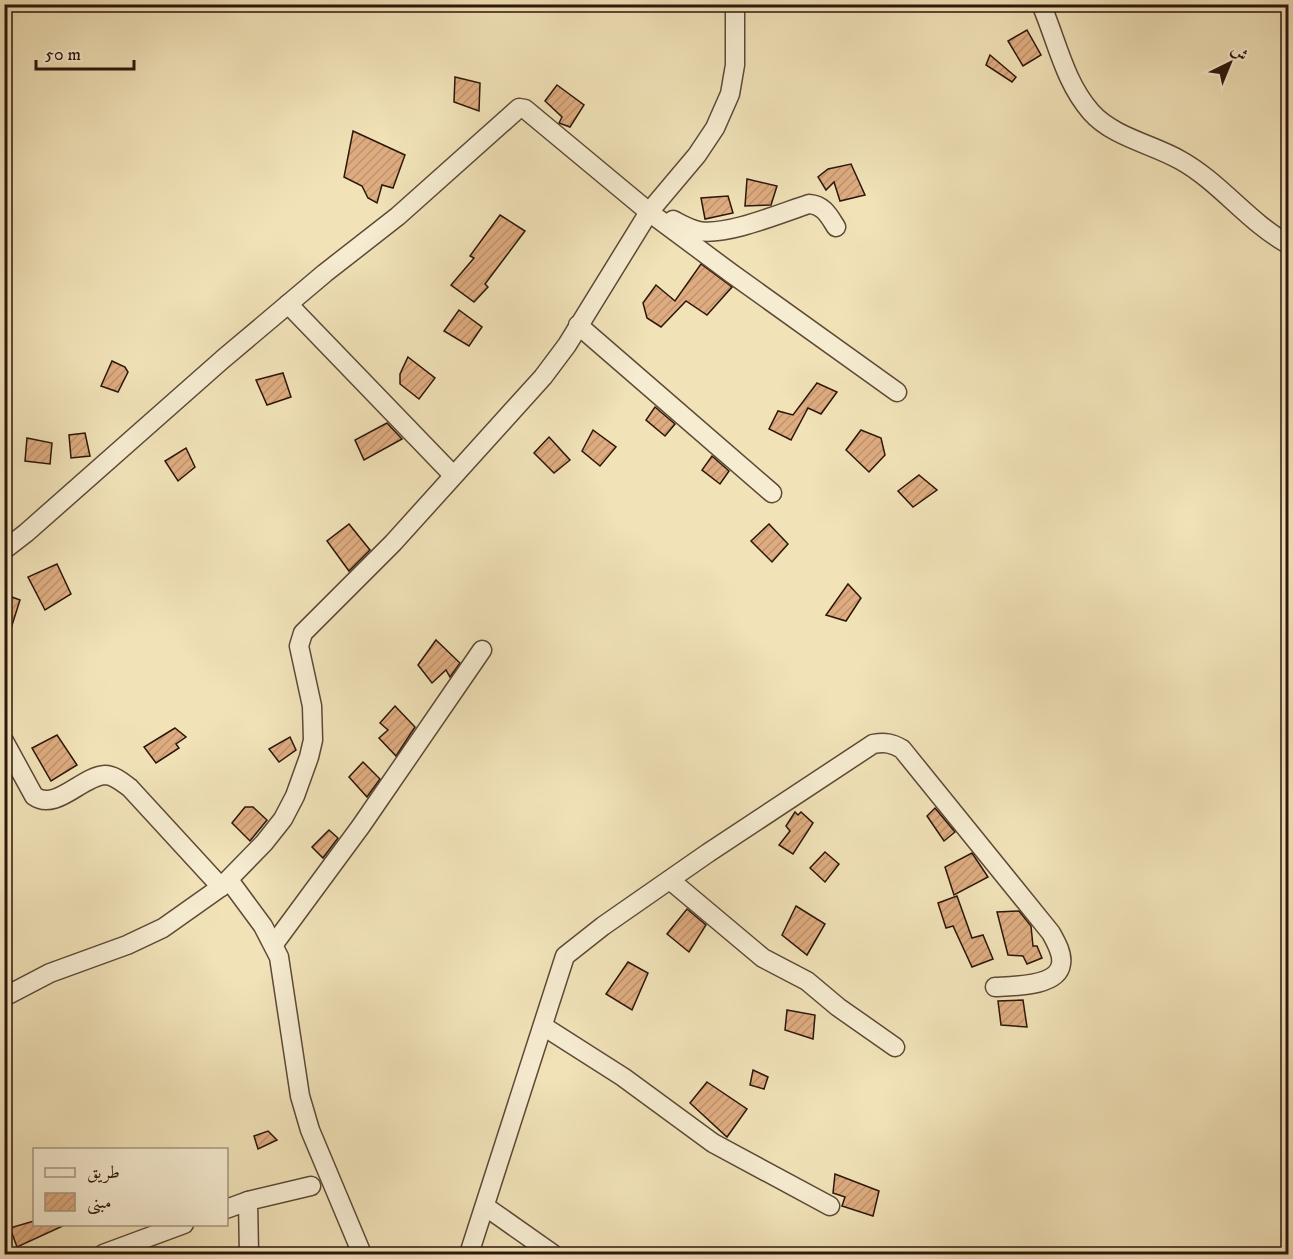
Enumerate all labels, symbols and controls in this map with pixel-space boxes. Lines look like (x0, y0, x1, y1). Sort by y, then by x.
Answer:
scale bar (36, 33, 134, 71)
north arrow (1200, 33, 1260, 93)
text: ش (1227, 40, 1252, 65)
text: 50 m (45, 44, 81, 66)
legend (33, 1148, 228, 1226)
text: طريق (87, 1162, 120, 1184)
text: مبنى (87, 1192, 112, 1215)

